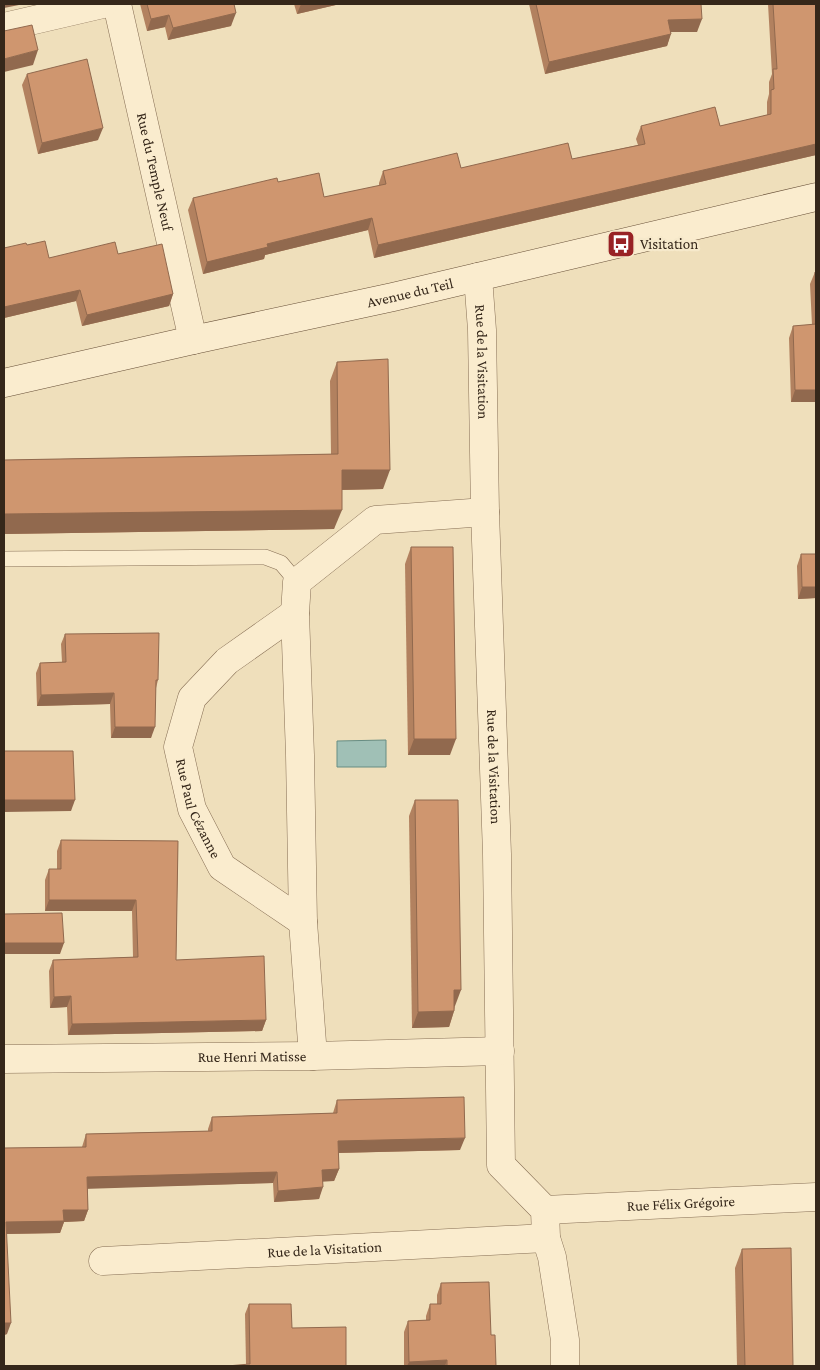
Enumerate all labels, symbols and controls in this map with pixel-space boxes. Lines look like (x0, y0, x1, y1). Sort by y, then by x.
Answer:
street label: Rue du Temple Neuf (134, 111, 176, 234)
bus stop icon: Visitation (606, 229, 636, 259)
place label: Visitation (640, 236, 698, 252)
street label: Avenue du Teil (366, 275, 455, 310)
street label: Rue de la Visitation (472, 304, 491, 419)
street label: Rue de la Visitation (484, 709, 504, 824)
street label: Rue Paul Cézanne (173, 757, 224, 861)
street label: Rue Henri Matisse (198, 1048, 307, 1065)
street label: Rue Félix Grégoire (626, 1193, 736, 1214)
street label: Rue de la Visitation (267, 1239, 382, 1260)

